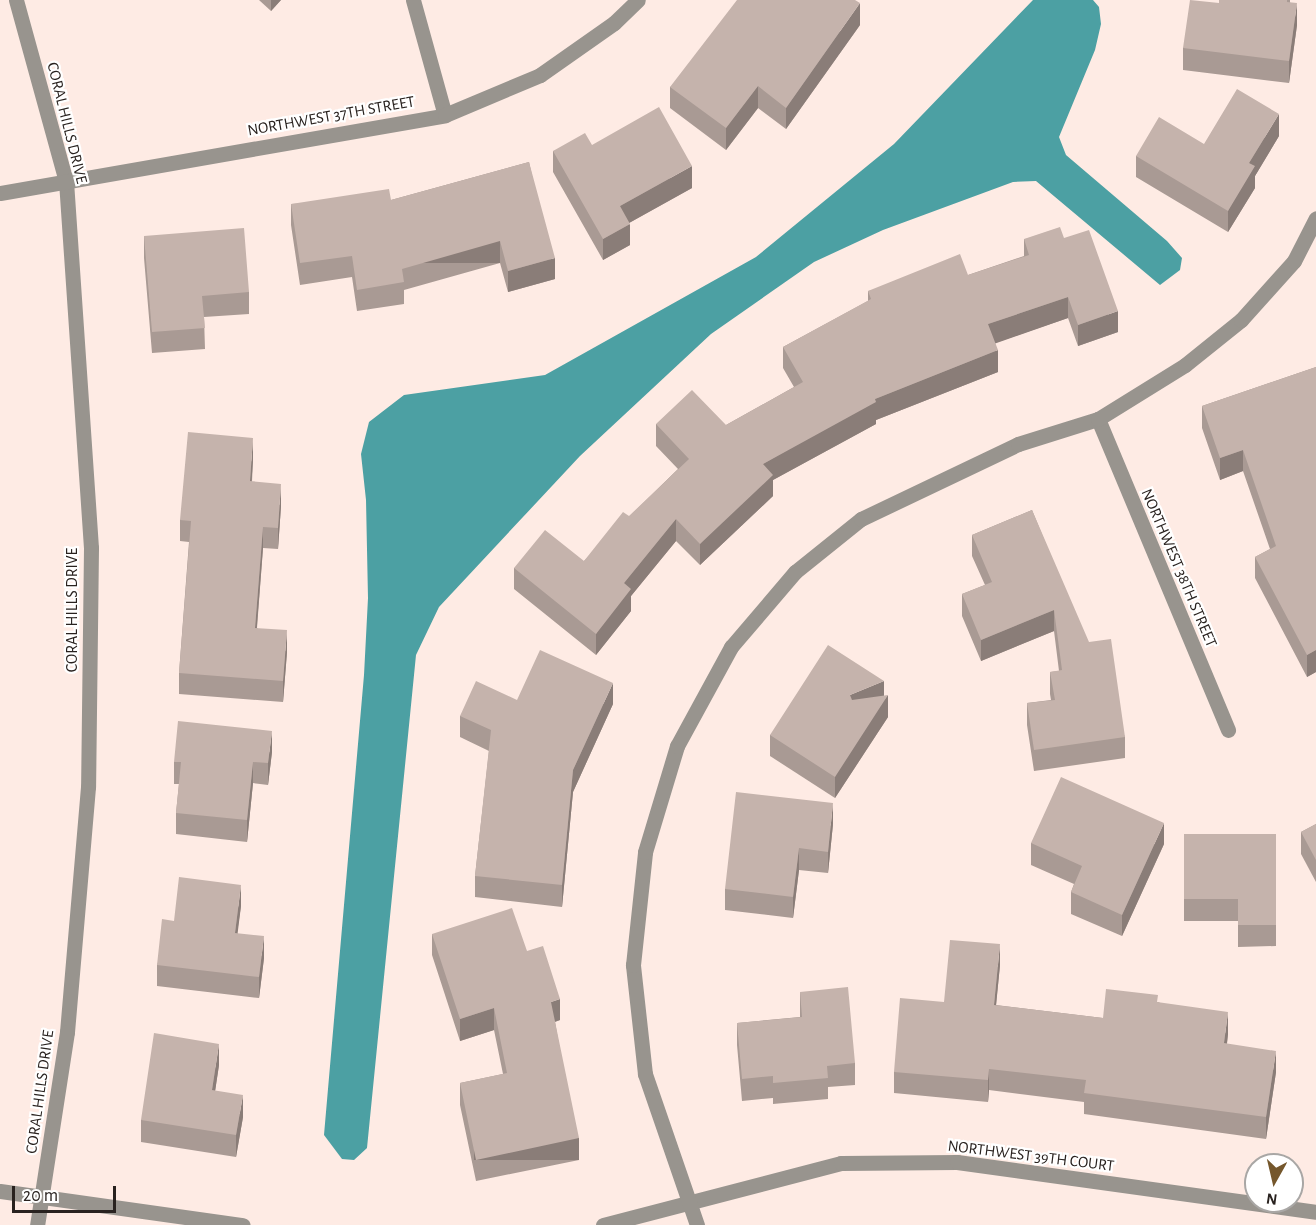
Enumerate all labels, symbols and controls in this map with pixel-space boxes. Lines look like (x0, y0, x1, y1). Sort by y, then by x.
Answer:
street label: CORAL HILLS DRIVE (43, 60, 91, 186)
street label: NORTHWEST 37TH STREET (246, 92, 416, 140)
street label: NORTHWEST 38TH STREET (1137, 486, 1221, 650)
street label: CORAL HILLS DRIVE (62, 548, 82, 672)
street label: CORAL HILLS DRIVE (22, 1029, 58, 1155)
street label: NORTHWEST 39TH COURT (947, 1136, 1115, 1176)
north arrow (1244, 1153, 1304, 1213)
scale bar (15, 1174, 118, 1212)
text: 20 m (23, 1187, 58, 1205)
text: N (1265, 1190, 1278, 1208)

